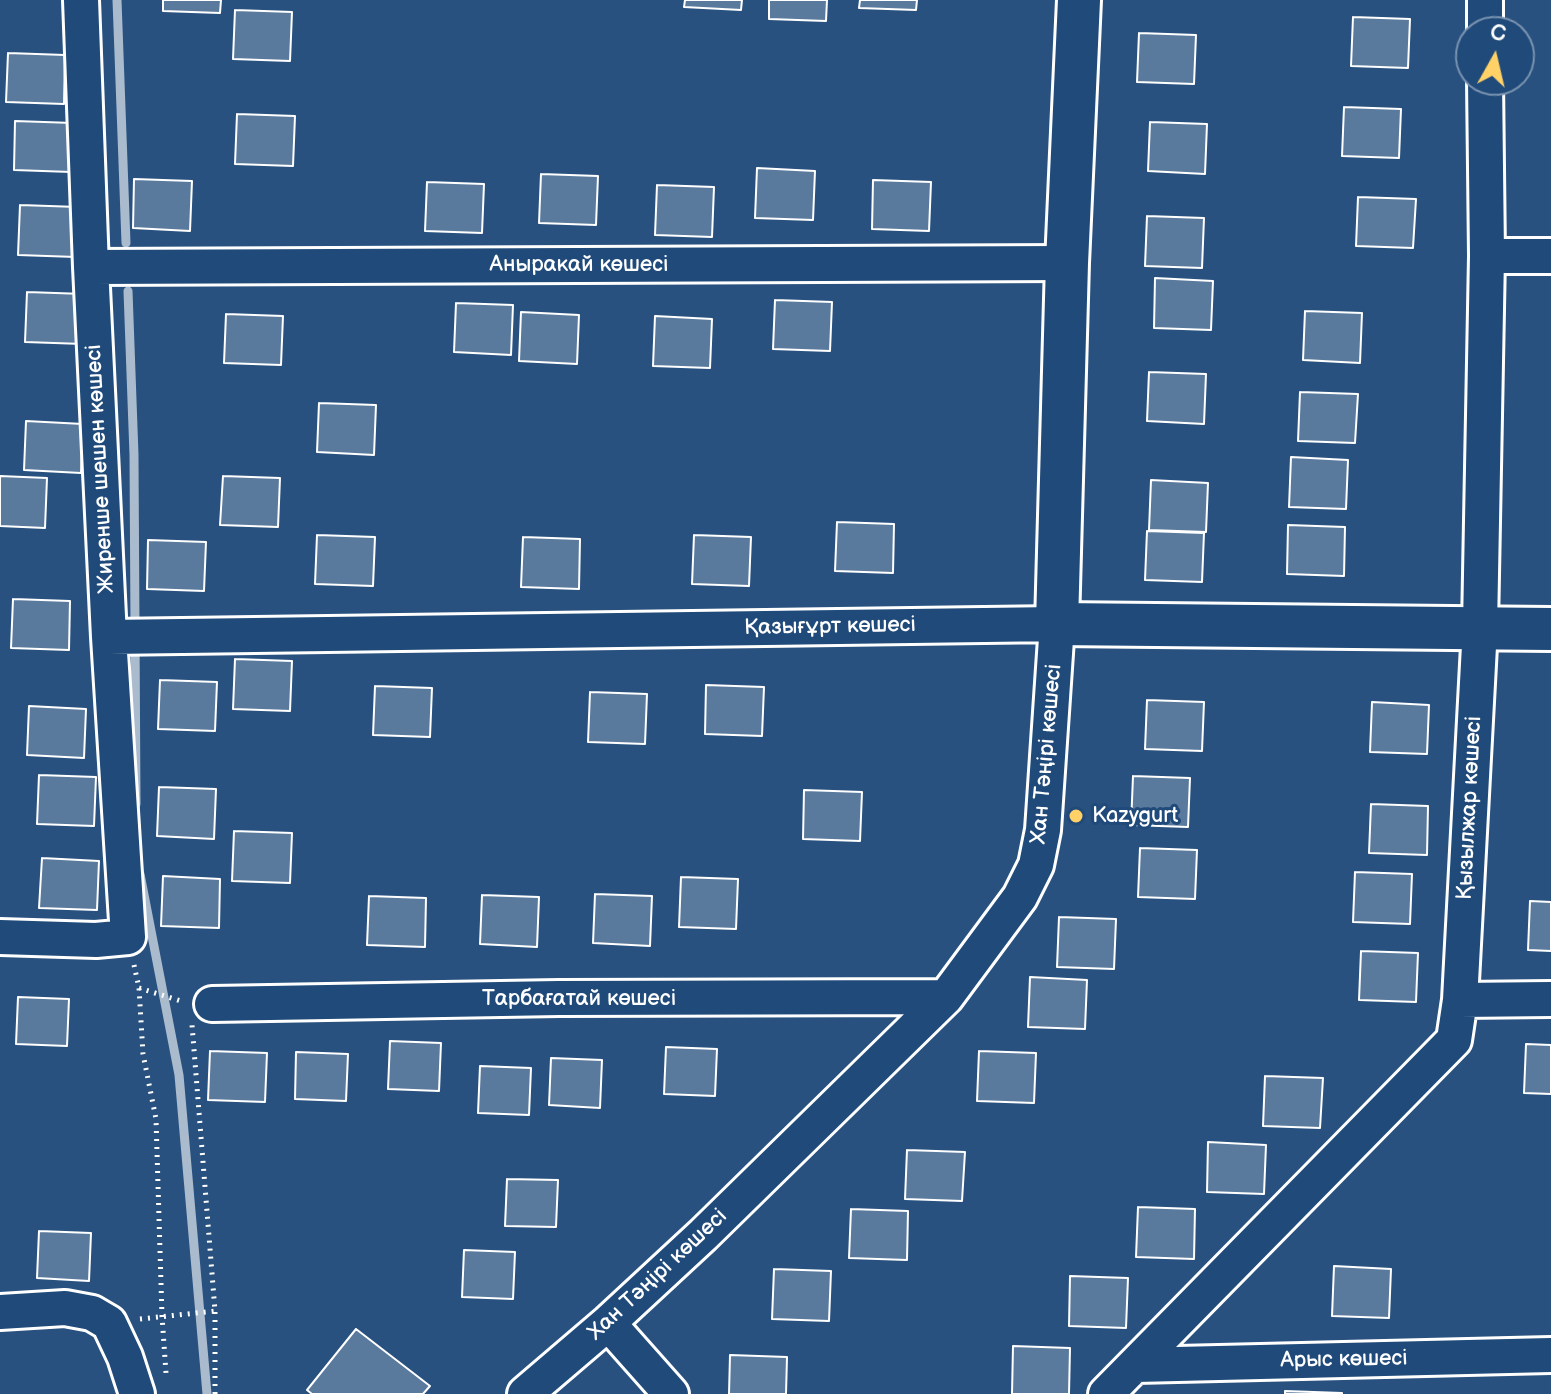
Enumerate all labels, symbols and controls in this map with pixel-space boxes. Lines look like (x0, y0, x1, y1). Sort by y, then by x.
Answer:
north arrow (1455, 16, 1535, 96)
text: С (1489, 19, 1508, 48)
street label: Аныракай көшесі (490, 252, 668, 278)
street label: Жиренше шешен көшесі (81, 344, 121, 594)
street label: Қазығұрт көшесі (744, 612, 916, 642)
street label: Хан Тәңірі көшесі (1026, 663, 1068, 845)
street label: Қызылжар көшесі (1452, 715, 1488, 901)
place label: Kazygurt (1092, 803, 1178, 829)
marker: Kazygurt (1067, 807, 1085, 825)
street label: Тарбағатай көшесі (482, 986, 676, 1012)
street label: Хан Тәңірі көшесі (583, 1204, 733, 1346)
street label: Арыс көшесі (1280, 1346, 1408, 1374)

